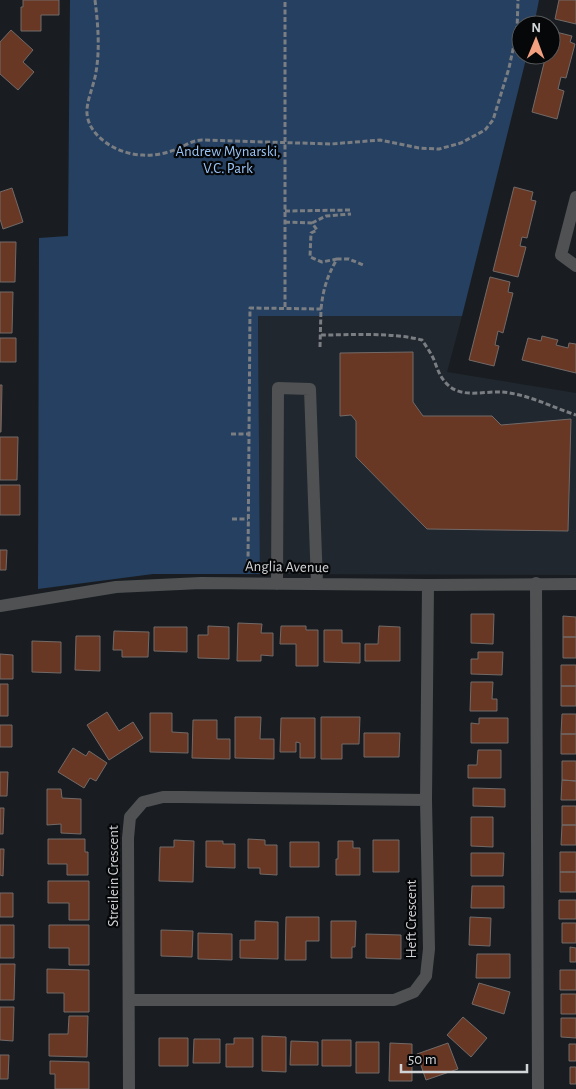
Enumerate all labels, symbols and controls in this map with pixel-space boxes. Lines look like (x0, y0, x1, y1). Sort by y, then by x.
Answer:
north arrow (511, 15, 561, 65)
text: N (531, 21, 541, 35)
park label: Andrew Mynarski, V.C. Park (175, 144, 281, 176)
street label: Anglia Avenue (245, 559, 329, 575)
street label: Streilein Crescent (106, 825, 121, 927)
street label: Heft Crescent (404, 879, 419, 958)
scale bar (401, 1042, 527, 1074)
text: 50 m (408, 1052, 437, 1067)

